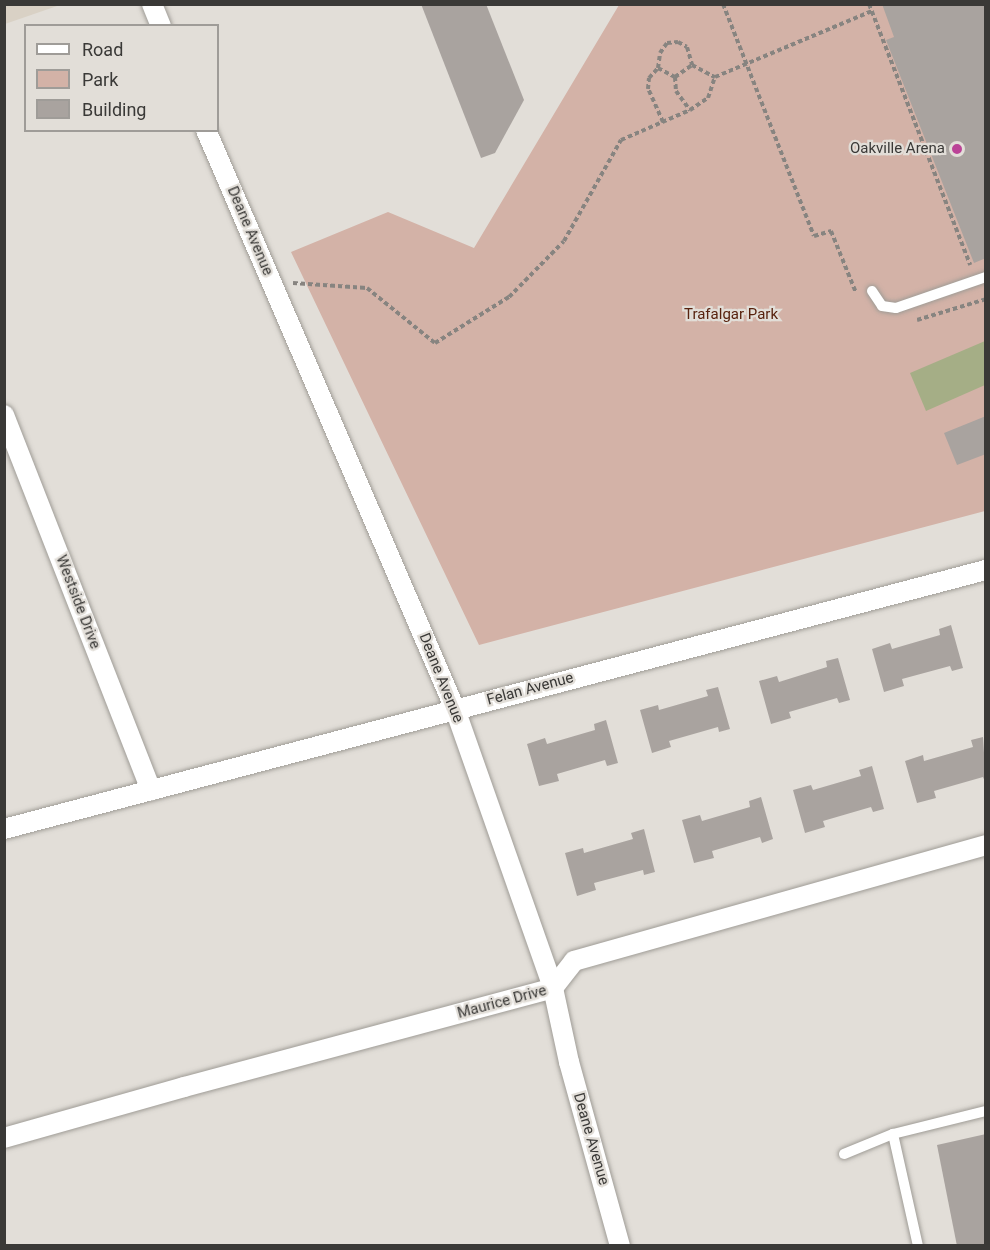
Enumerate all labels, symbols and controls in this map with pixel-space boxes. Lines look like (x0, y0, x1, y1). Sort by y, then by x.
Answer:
legend (24, 24, 219, 132)
text: Road (82, 39, 123, 60)
text: Park (82, 69, 118, 90)
text: Building (82, 99, 146, 120)
place label: Oakville Arena (850, 140, 945, 158)
marker: Oakville Arena (950, 142, 964, 156)
street label: Deane Avenue (223, 184, 277, 278)
park label: Trafalgar Park (684, 306, 778, 324)
street label: Westside Drive (52, 553, 104, 651)
street label: Deane Avenue (415, 631, 467, 725)
street label: Felan Avenue (485, 669, 575, 709)
street label: Maurice Drive (455, 981, 549, 1023)
street label: Deane Avenue (569, 1091, 613, 1187)

